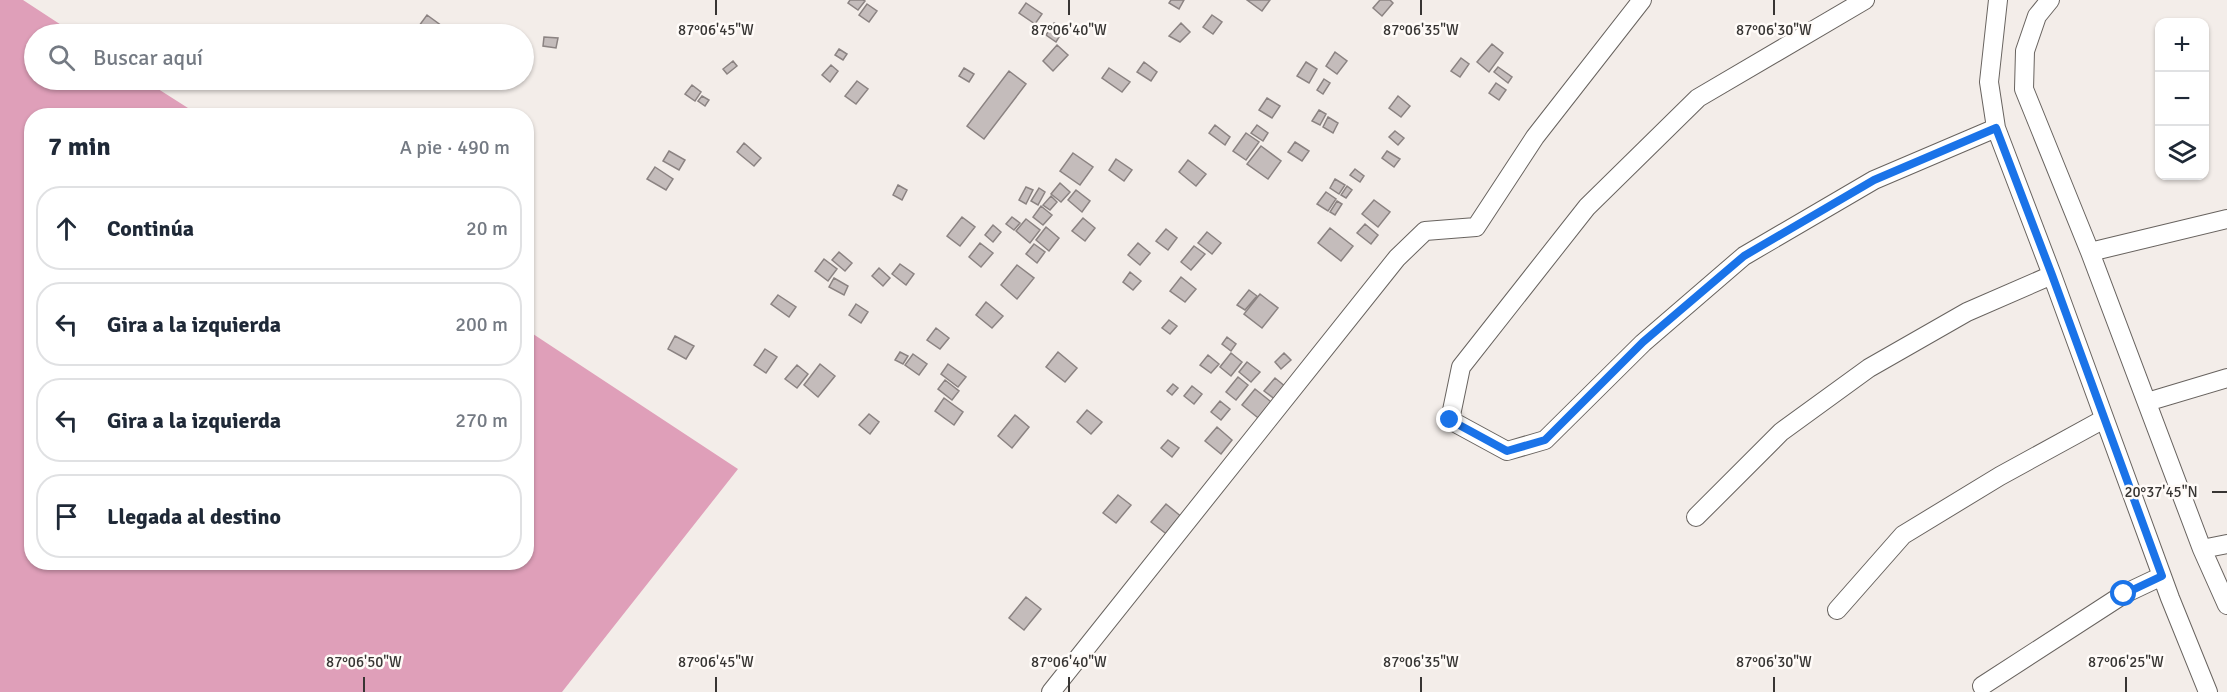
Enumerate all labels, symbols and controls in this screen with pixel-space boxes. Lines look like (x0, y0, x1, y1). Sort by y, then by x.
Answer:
map controls (2155, 18, 2209, 180)
button: + (2155, 18, 2209, 72)
text: 87°06'45"W (678, 21, 754, 39)
text: 87°06'40"W (1031, 21, 1107, 39)
text: 87°06'35"W (1383, 21, 1459, 39)
text: 87°06'30"W (1736, 21, 1812, 39)
search box (24, 24, 534, 90)
icon: search (45, 41, 78, 74)
text: Buscar aquí (93, 44, 203, 71)
button: − (2155, 72, 2209, 126)
button: layers (2155, 126, 2209, 180)
text: 7 min (48, 131, 111, 163)
text: A pie · 490 m (400, 135, 510, 160)
icon: ahead (50, 212, 83, 245)
text: Continúa (107, 215, 194, 242)
text: 20 m (466, 216, 508, 241)
icon: left (50, 308, 83, 341)
text: Gira a la izquierda (107, 311, 281, 338)
text: 200 m (455, 312, 508, 337)
icon: left (50, 404, 83, 437)
route end (1436, 406, 1462, 432)
text: Gira a la izquierda (107, 407, 281, 434)
text: 270 m (455, 408, 508, 433)
text: 20°37'45"N (2124, 483, 2198, 501)
icon: arrive (50, 500, 83, 533)
text: Llegada al destino (107, 503, 281, 530)
route start (2110, 580, 2136, 606)
text: 87°06'50"W (326, 653, 402, 671)
text: 87°06'45"W (678, 653, 754, 671)
text: 87°06'40"W (1031, 653, 1107, 671)
text: 87°06'35"W (1383, 653, 1459, 671)
text: 87°06'30"W (1736, 653, 1812, 671)
text: 87°06'25"W (2088, 653, 2164, 671)

